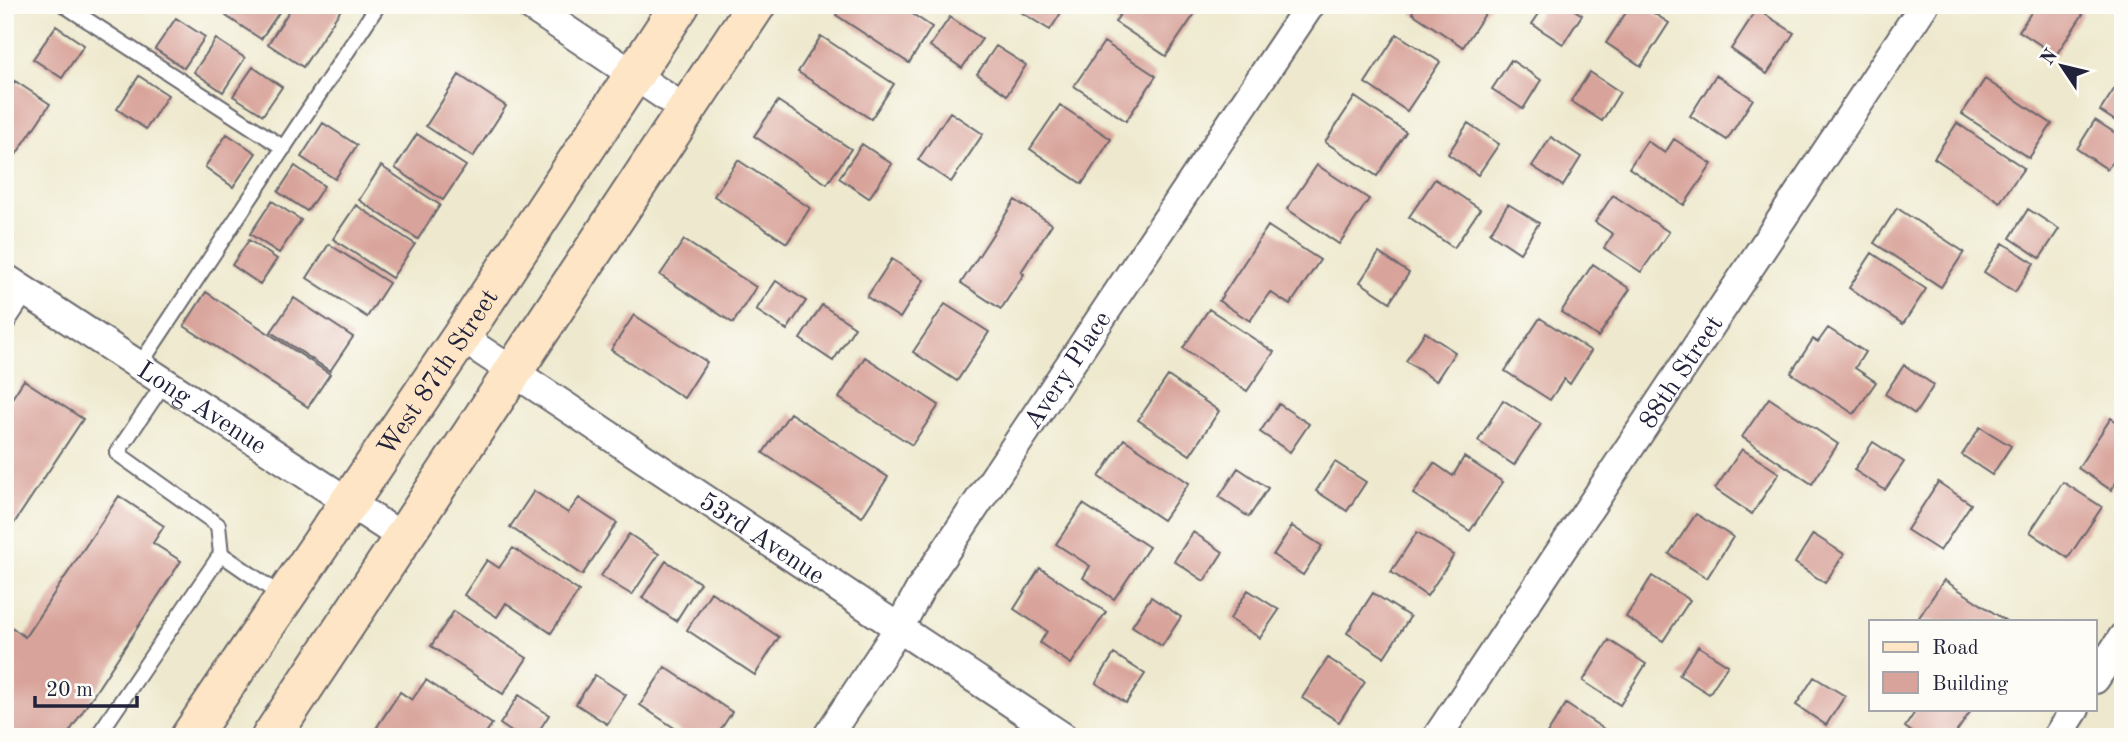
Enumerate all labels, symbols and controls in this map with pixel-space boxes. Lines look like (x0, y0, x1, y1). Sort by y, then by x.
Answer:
north arrow (2026, 32, 2096, 102)
text: N (2038, 46, 2062, 69)
street label: West 87th Street (374, 285, 504, 461)
street label: Avery Place (1020, 307, 1117, 434)
street label: 88th Street (1635, 311, 1729, 434)
street label: Long Avenue (132, 357, 271, 460)
street label: 53rd Avenue (694, 488, 829, 590)
legend (1869, 620, 2096, 710)
text: Road (1932, 638, 1979, 659)
scale bar (35, 665, 136, 709)
text: Building (1932, 674, 2009, 695)
text: 20 m (46, 680, 93, 701)

